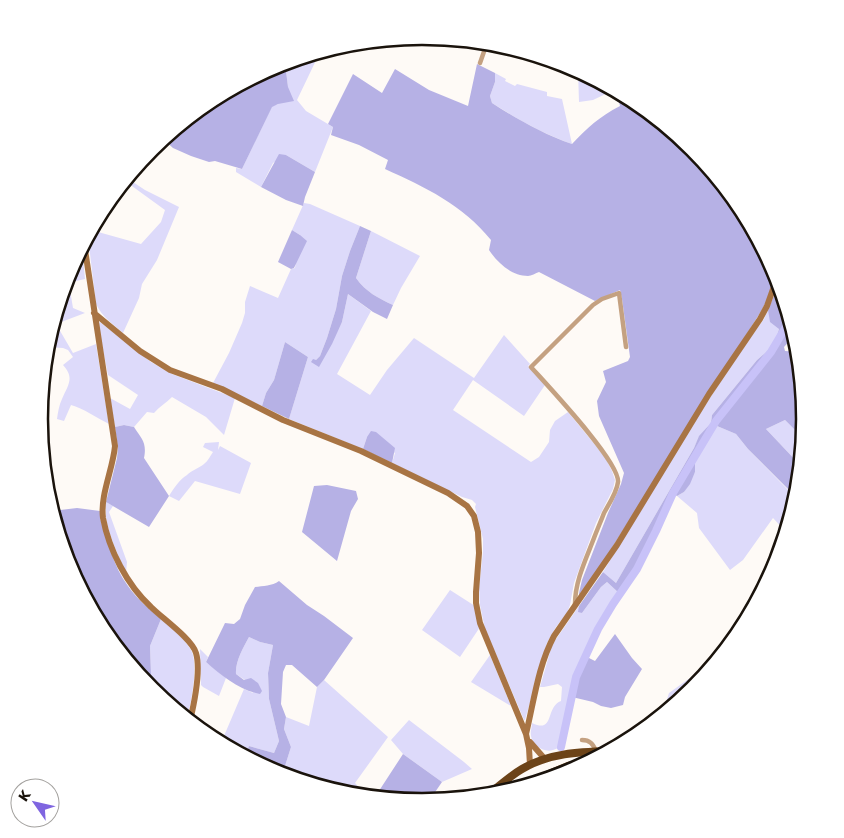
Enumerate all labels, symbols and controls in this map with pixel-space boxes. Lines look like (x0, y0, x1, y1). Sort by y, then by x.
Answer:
north arrow (10, 778, 60, 828)
text: K (13, 786, 35, 805)

